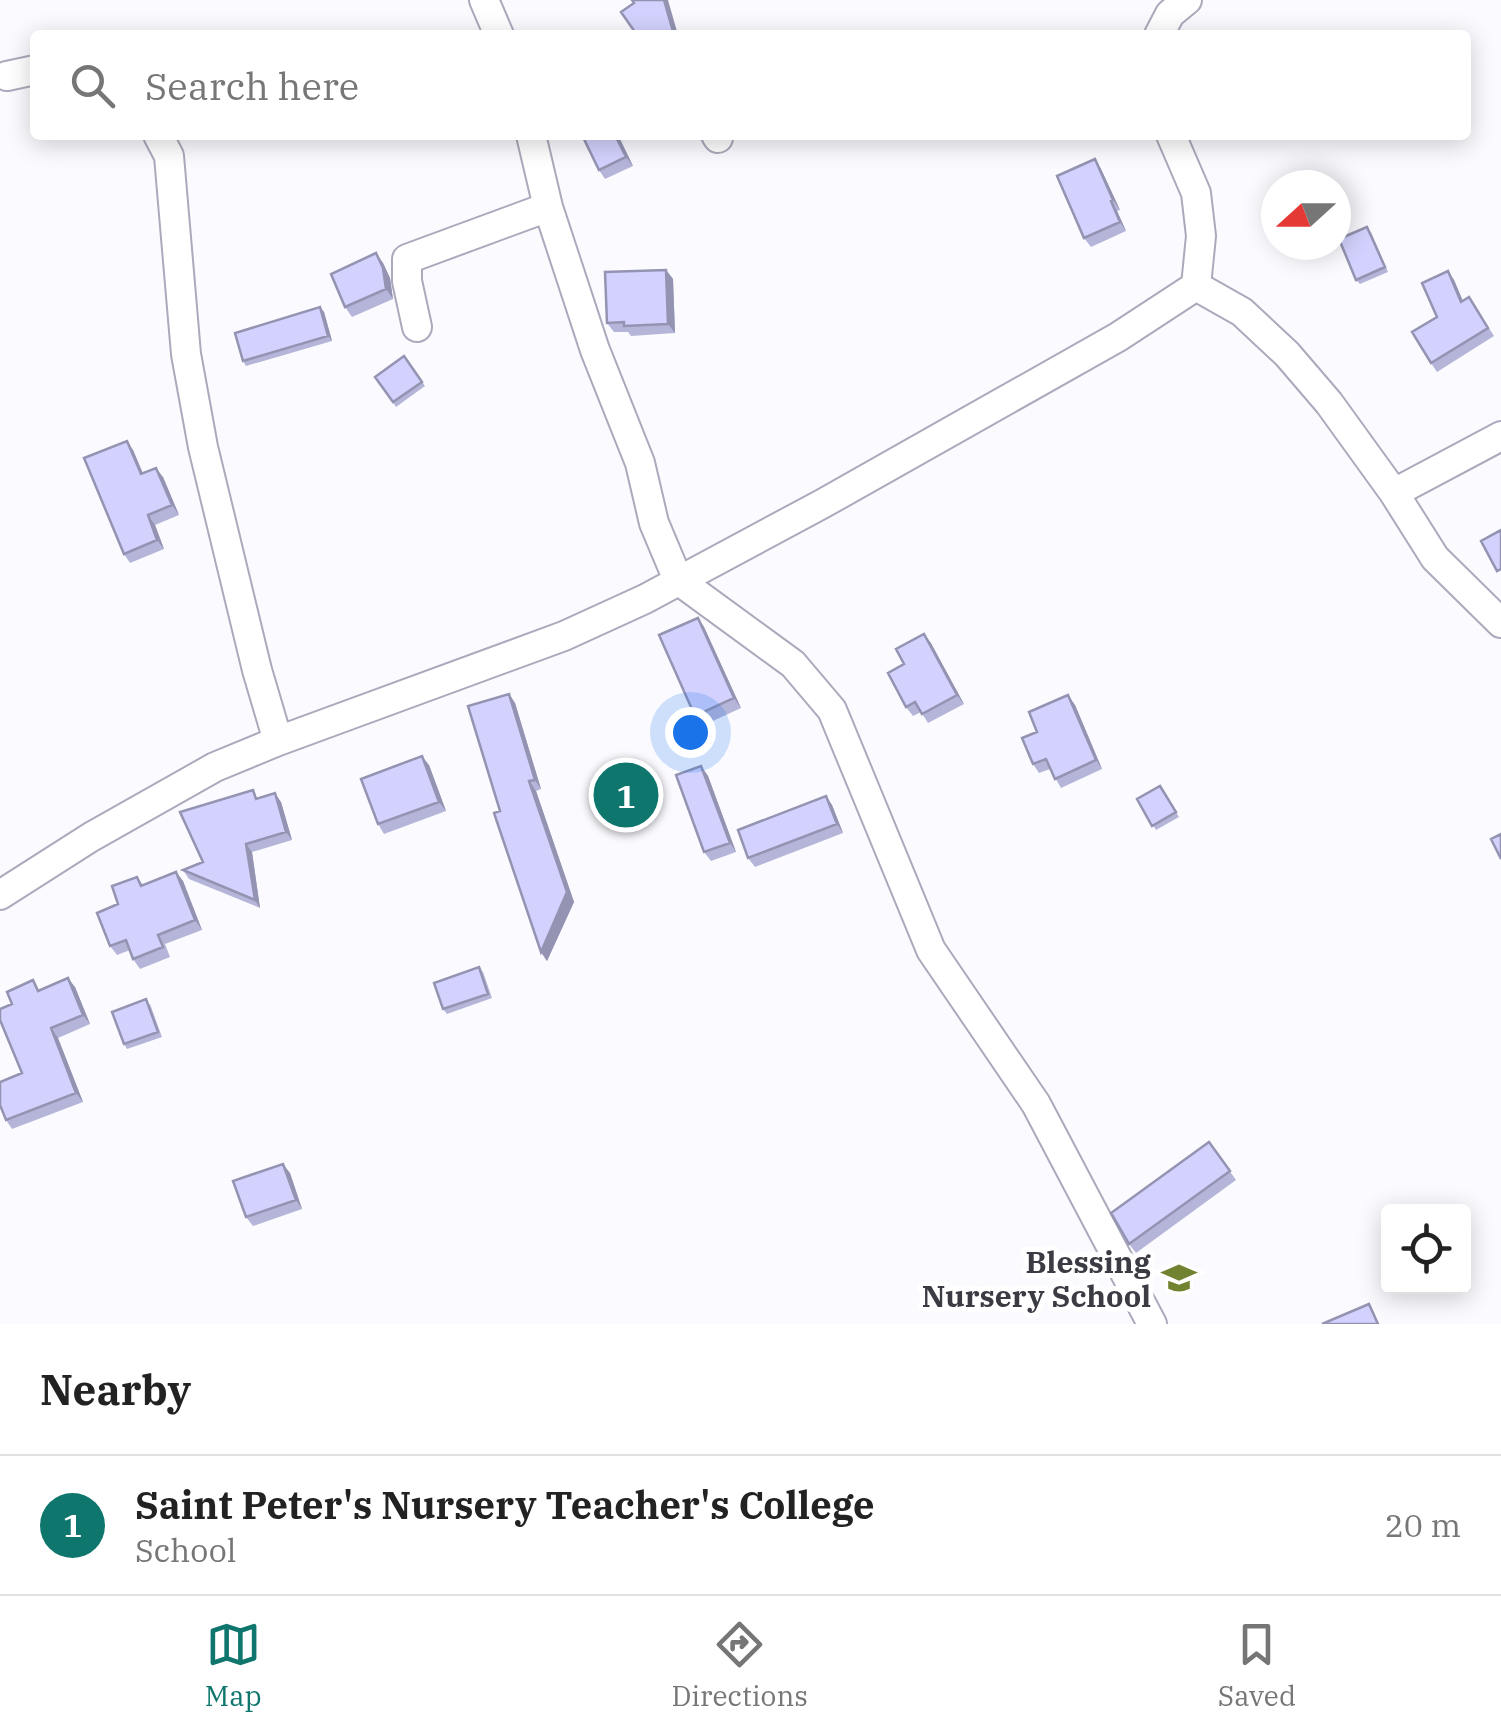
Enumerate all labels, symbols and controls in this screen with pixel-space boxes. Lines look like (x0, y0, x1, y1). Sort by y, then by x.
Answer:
search box (30, 30, 1471, 140)
icon: search (65, 58, 120, 113)
text: Search here (145, 61, 359, 110)
north arrow (1261, 170, 1351, 260)
your location (665, 707, 716, 758)
pin: 1 (594, 758, 658, 832)
map controls (1381, 1204, 1471, 1294)
button: locate (1381, 1204, 1471, 1294)
place label: Blessing Nursery School (922, 1242, 1152, 1315)
school or university icon: Blessing Nursery School (1160, 1259, 1198, 1297)
text: Nearby (40, 1362, 191, 1417)
text: Saint Peter's Nursery Teacher's College (135, 1480, 875, 1529)
text: 1 (63, 1504, 82, 1546)
text: 20 m (1385, 1504, 1461, 1546)
text: School (135, 1529, 236, 1571)
tab: Map (205, 1617, 262, 1714)
tab: Directions (671, 1617, 808, 1714)
tab: Saved (1218, 1617, 1296, 1714)

